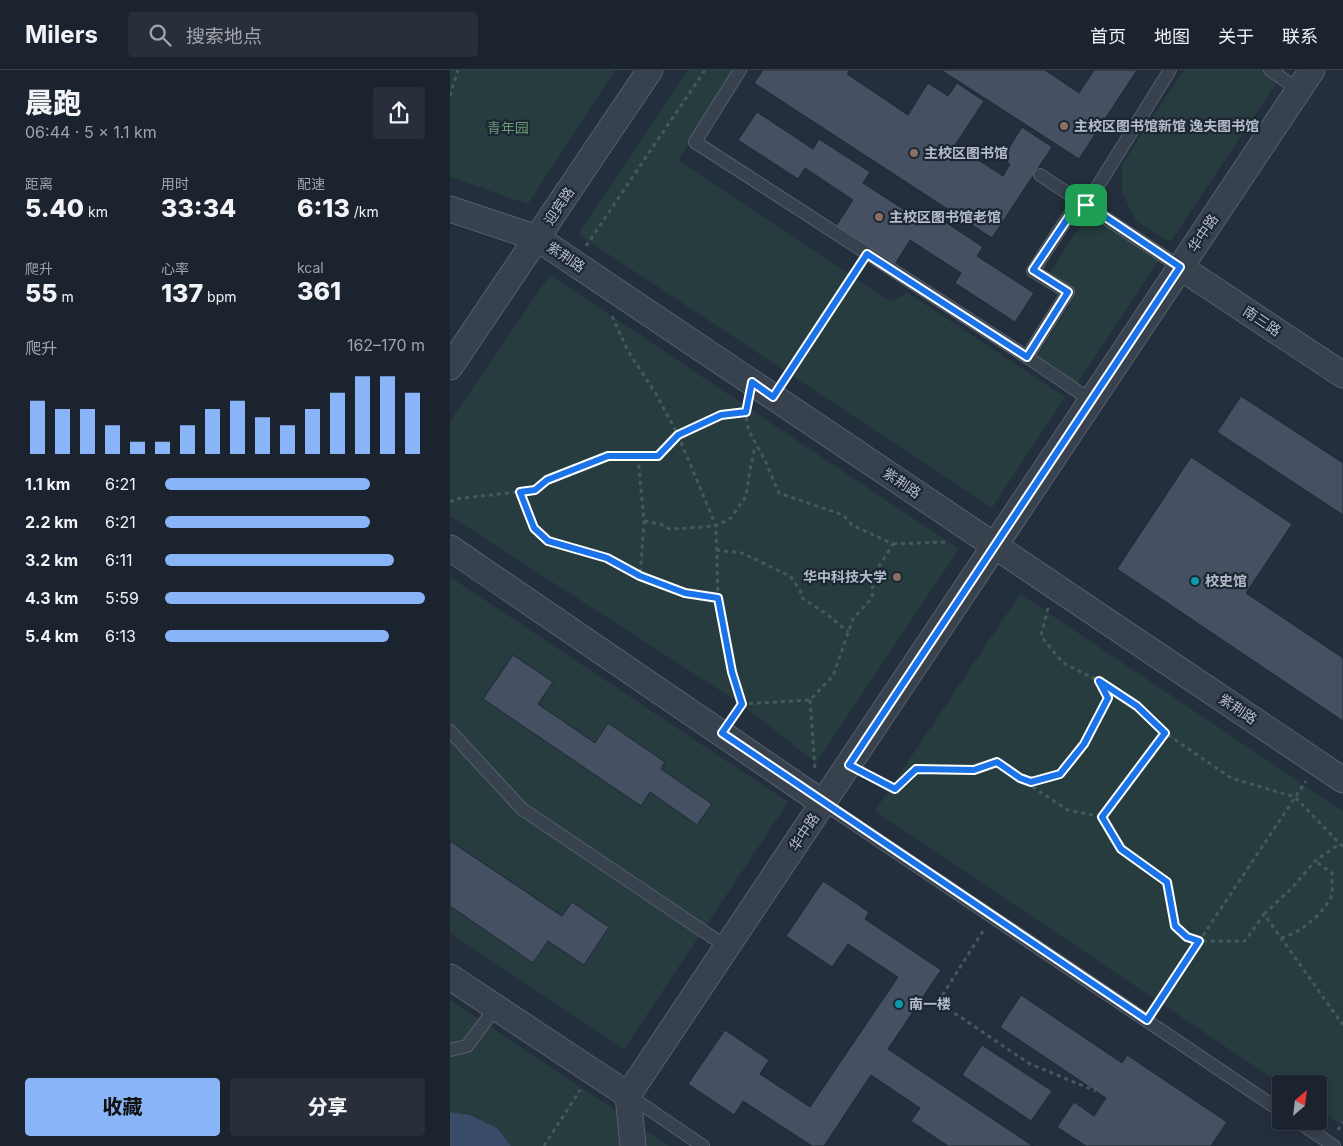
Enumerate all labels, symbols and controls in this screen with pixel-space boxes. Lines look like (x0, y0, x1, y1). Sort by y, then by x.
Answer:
search box (128, 12, 478, 57)
text: Milers (25, 20, 98, 49)
icon: search (146, 21, 174, 49)
text: 搜索地点 (186, 25, 262, 48)
text: 首页 (1090, 26, 1126, 47)
text: 地图 (1154, 26, 1190, 47)
text: 关于 (1218, 26, 1254, 47)
text: 联系 (1282, 26, 1318, 47)
text: 晨跑 (25, 86, 81, 120)
button: share (373, 87, 425, 139)
place label: 主校区图书馆新馆 逸夫图书馆 (1074, 117, 1259, 134)
park label: 青年园 (487, 119, 529, 136)
marker: 主校区图书馆新馆 逸夫图书馆 (1058, 120, 1070, 132)
text: 06:44 · 5 × 1.1 km (25, 122, 157, 142)
place label: 主校区图书馆 (924, 144, 1008, 161)
marker: 主校区图书馆 (908, 147, 920, 159)
text: 距离 (25, 175, 53, 192)
text: 用时 (161, 175, 189, 192)
text: 配速 (297, 175, 325, 192)
street label: 迎宾路 (540, 184, 577, 228)
pin (1065, 184, 1107, 226)
icon: arrive (1072, 191, 1100, 219)
text: 5.40 (25, 193, 84, 223)
text: 33:34 (161, 193, 236, 223)
text: 6:13 (297, 193, 350, 223)
text: km (84, 203, 108, 220)
text: /km (350, 203, 379, 220)
place label: 主校区图书馆老馆 (889, 208, 1001, 225)
marker: 主校区图书馆老馆 (873, 211, 885, 223)
street label: 华中路 (1184, 211, 1221, 255)
street label: 紫荆路 (544, 238, 588, 275)
text: kcal (297, 259, 324, 276)
text: 爬升 (25, 260, 53, 277)
text: 心率 (161, 260, 189, 277)
text: 361 (297, 276, 341, 306)
text: 55 (25, 278, 58, 308)
text: 137 (161, 278, 203, 308)
text: m (58, 288, 74, 305)
text: bpm (203, 288, 237, 305)
street label: 南三路 (1240, 302, 1284, 339)
text: 162–170 m (347, 335, 425, 355)
text: 爬升 (25, 338, 57, 358)
street label: 紫荆路 (880, 464, 924, 501)
text: 1.1 km (25, 474, 70, 494)
text: 6:21 (105, 474, 136, 494)
text: 2.2 km (25, 512, 78, 532)
text: 6:21 (105, 512, 136, 532)
text: 3.2 km (25, 550, 78, 570)
text: 6:11 (105, 550, 133, 570)
place label: 华中科技大学 (803, 568, 887, 585)
marker: 华中科技大学 (891, 571, 903, 583)
place label: 校史馆 (1205, 572, 1247, 589)
marker: 校史馆 (1189, 575, 1201, 587)
text: 4.3 km (25, 588, 78, 608)
text: 5:59 (105, 588, 139, 608)
text: 5.4 km (25, 626, 79, 646)
text: 6:13 (105, 626, 136, 646)
street label: 紫荆路 (1216, 690, 1260, 727)
street label: 华中路 (785, 810, 822, 854)
place label: 南一楼 (909, 995, 951, 1012)
marker: 南一楼 (893, 998, 905, 1010)
north arrow (1272, 1075, 1328, 1130)
map controls (1272, 1075, 1327, 1130)
button: 收藏 (25, 1078, 220, 1136)
button: 分享 (230, 1078, 425, 1136)

